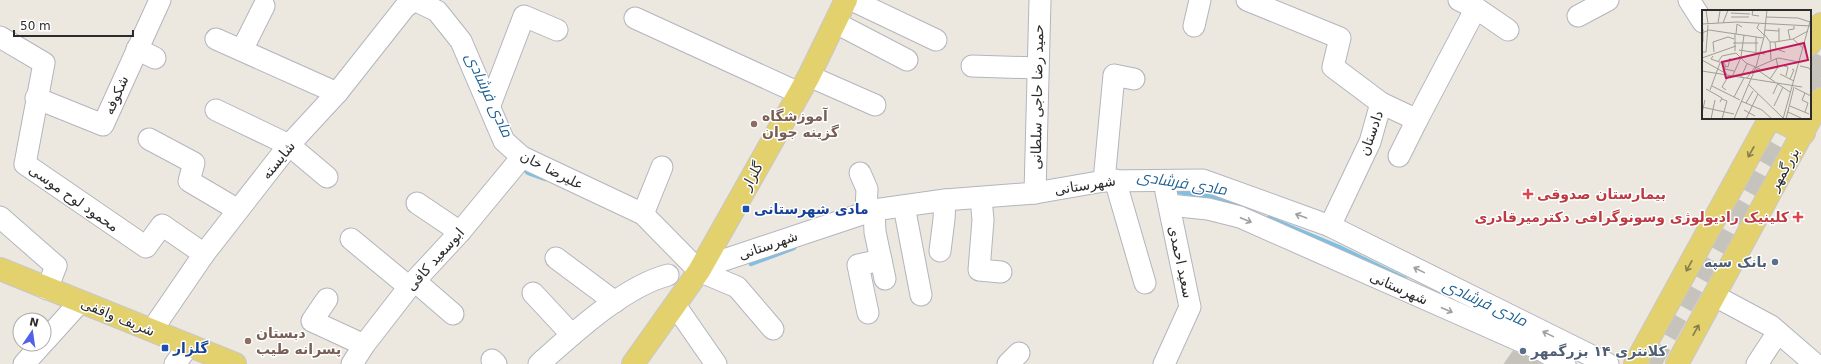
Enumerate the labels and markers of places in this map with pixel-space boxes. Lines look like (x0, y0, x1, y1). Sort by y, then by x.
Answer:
place label: آموزشگاه گزینه جوان (762, 107, 840, 141)
marker: آموزشگاه گزینه جوان (749, 119, 759, 129)
place label: بیمارستان صدوقی (1537, 186, 1666, 203)
marker: بیمارستان صدوقی (1522, 188, 1534, 200)
place label: مادی شهرستانی (754, 201, 869, 218)
marker: مادی شهرستانی (741, 204, 751, 214)
place label: کلینیک رادیولوژی وسونوگرافی دکترمیرقادری (1474, 209, 1790, 226)
marker: کلینیک رادیولوژی وسونوگرافی دکترمیرقادری (1792, 211, 1804, 223)
place label: بانک سپه (1704, 254, 1767, 271)
marker: بانک سپه (1770, 257, 1780, 267)
place label: دبستان پسرانه طیب (256, 325, 341, 358)
marker: دبستان پسرانه طیب (243, 336, 253, 346)
place label: گلزار (172, 340, 209, 357)
marker: گلزار (160, 343, 170, 353)
place label: کلانتری ۱۴ بزرگمهر (1530, 343, 1668, 360)
marker: کلانتری ۱۴ بزرگمهر (1518, 346, 1528, 356)

